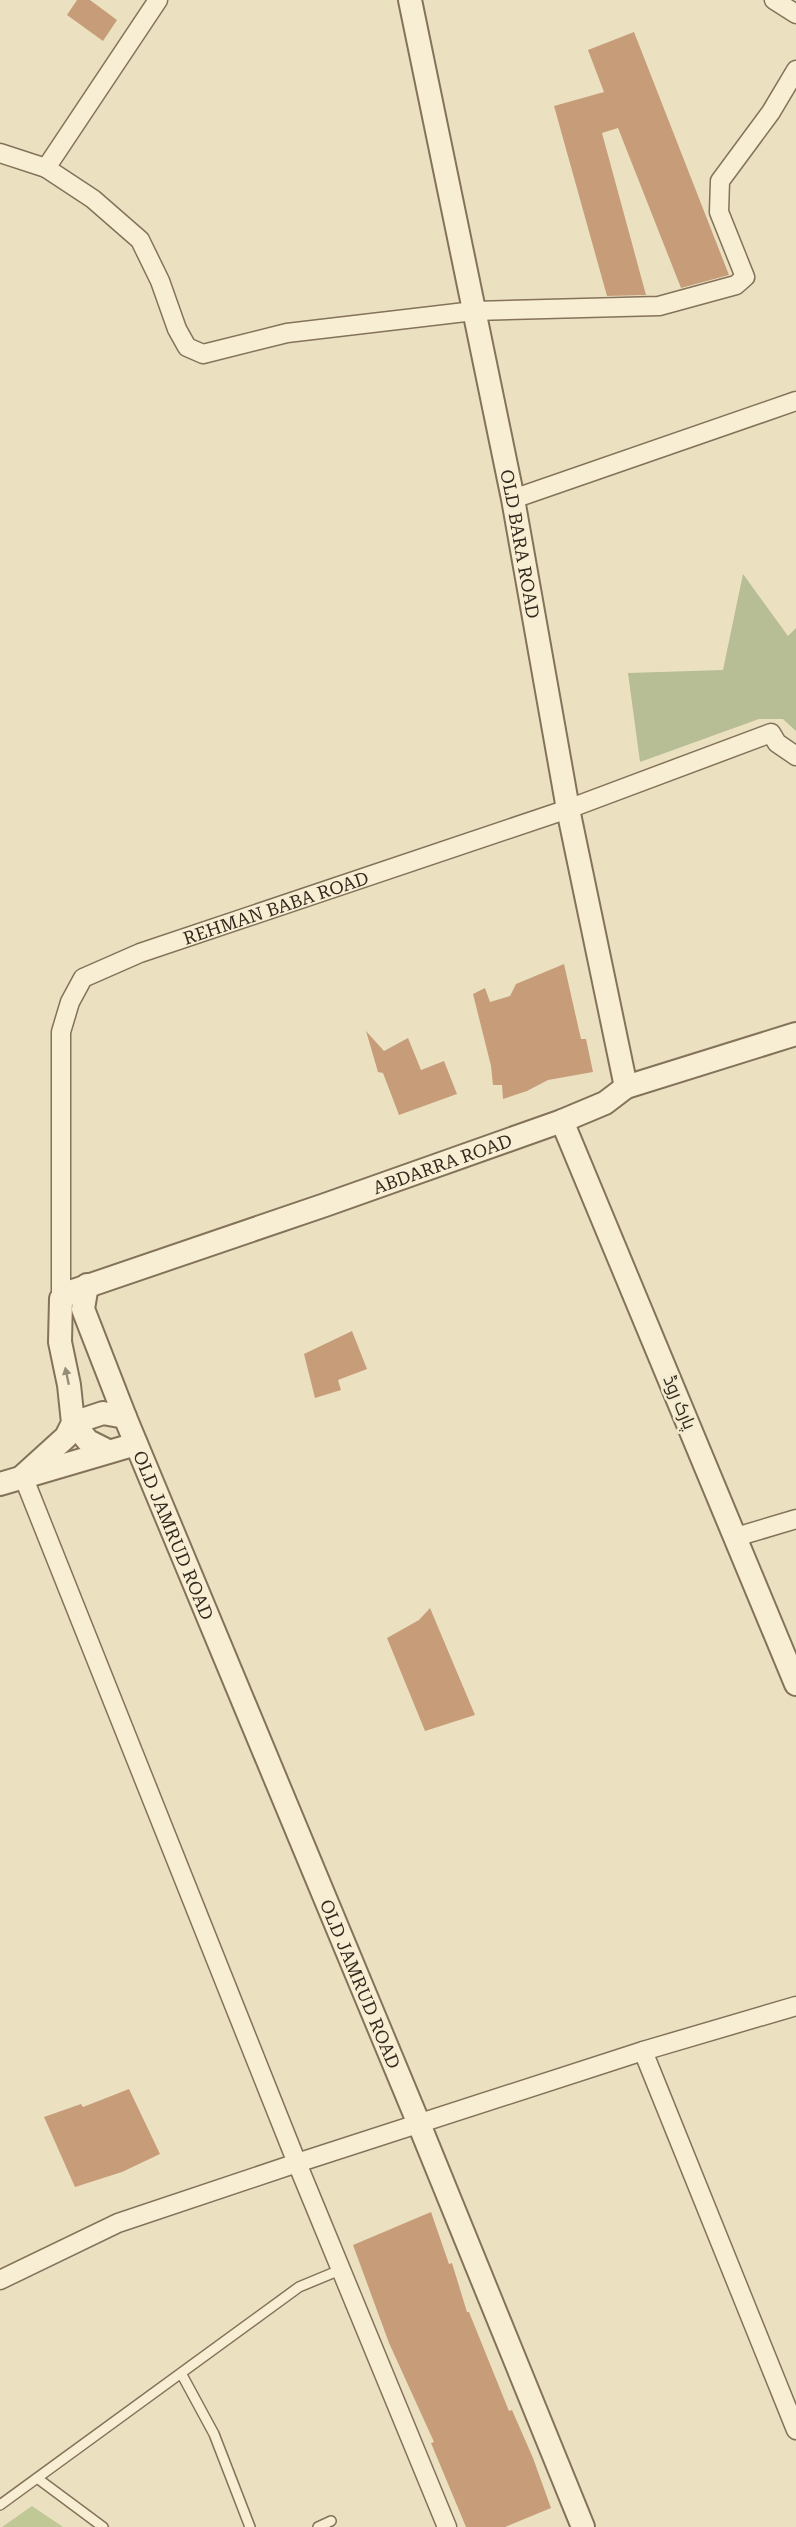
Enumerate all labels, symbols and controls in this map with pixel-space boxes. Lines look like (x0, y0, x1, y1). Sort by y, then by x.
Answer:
street label: OLD BARA ROAD (497, 467, 545, 620)
street label: REHMAN BABA ROAD (180, 866, 371, 948)
street label: ABDARRA ROAD (370, 1129, 515, 1198)
one-way arrow (62, 1366, 71, 1385)
street label: پارک روڈ (657, 1372, 701, 1433)
street label: OLD JAMRUD ROAD (130, 1447, 219, 1623)
street label: OLD JAMRUD ROAD (316, 1896, 405, 2072)

